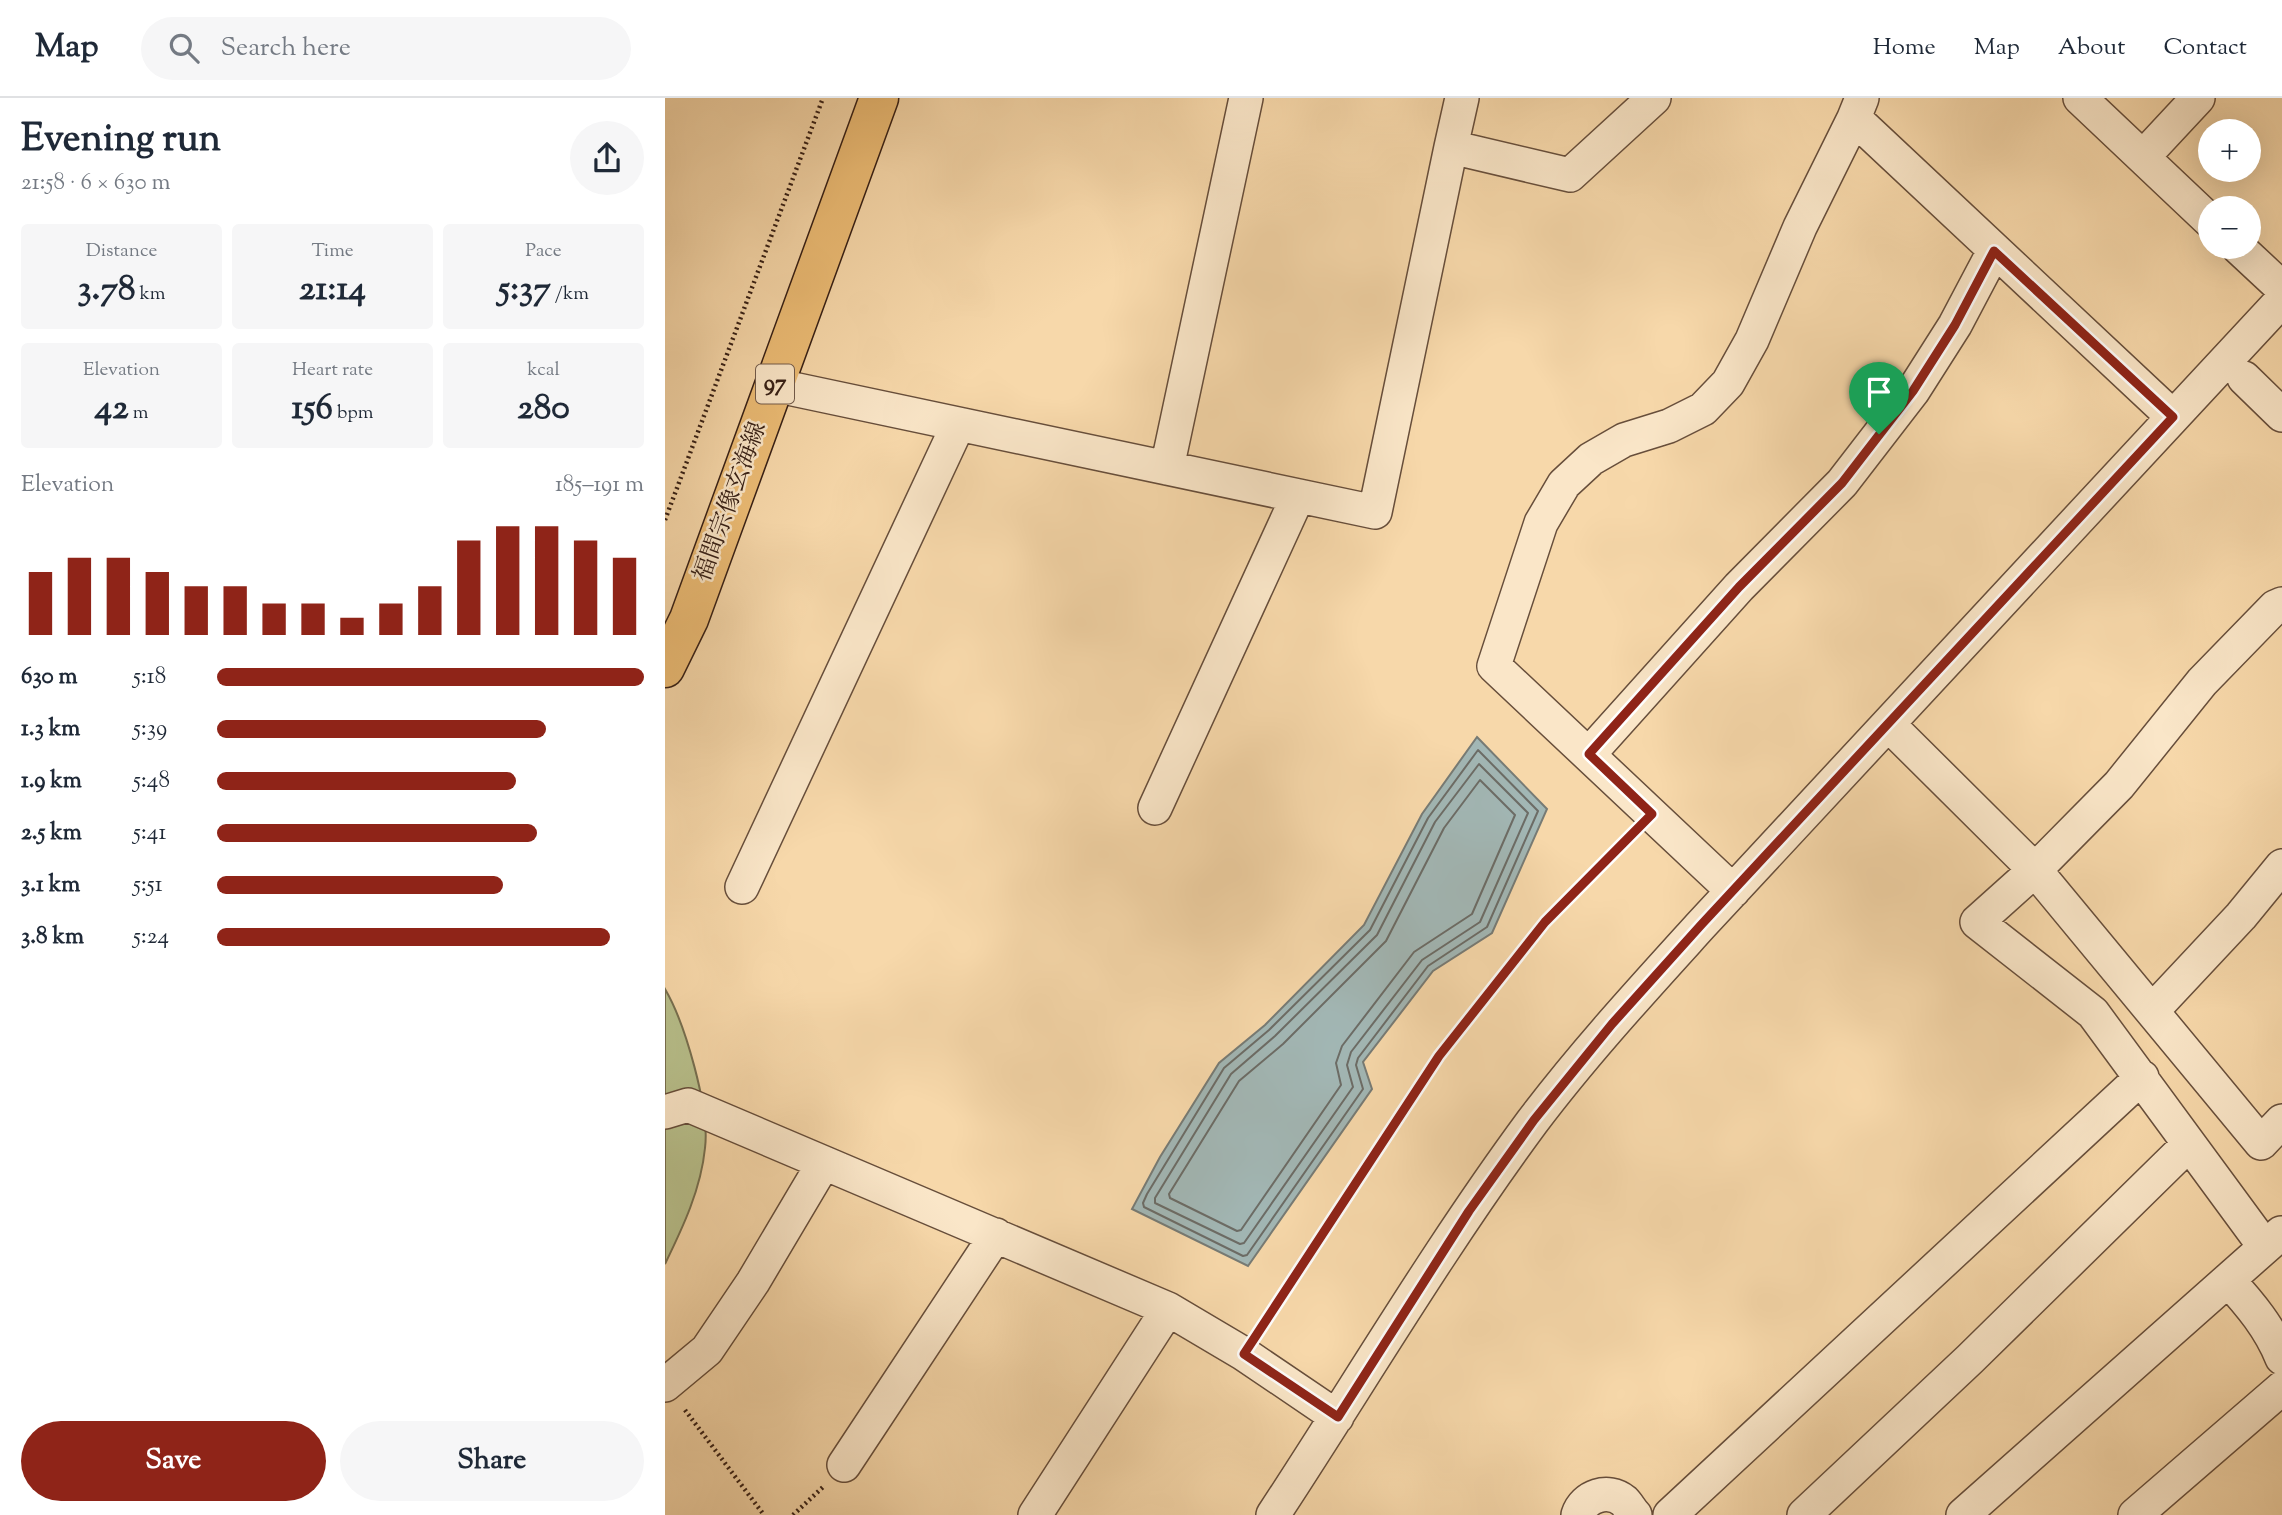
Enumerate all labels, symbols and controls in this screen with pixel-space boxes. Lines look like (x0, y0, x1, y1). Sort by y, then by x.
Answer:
search box (141, 17, 631, 80)
text: Map (35, 24, 99, 72)
icon: search (165, 29, 203, 67)
text: Search here (221, 30, 351, 67)
text: Home (1873, 31, 1936, 65)
text: Map (1974, 31, 2020, 65)
text: About (2058, 31, 2125, 65)
text: Contact (2163, 31, 2247, 65)
text: Evening run (21, 114, 221, 168)
map controls (2198, 119, 2261, 259)
button: + (2198, 119, 2261, 182)
button: share (570, 121, 644, 195)
text: 21:58 · 6 × 630 m (21, 167, 170, 200)
button: − (2198, 196, 2261, 259)
text: Distance (86, 238, 157, 265)
text: Time (311, 238, 354, 265)
text: Pace (525, 238, 562, 265)
text: 3.78 (77, 265, 135, 316)
text: 21:14 (299, 265, 366, 316)
text: 5:37 (498, 265, 551, 316)
text: km (135, 281, 166, 308)
text: /km (551, 281, 589, 308)
text: Elevation (83, 357, 160, 384)
text: Heart rate (292, 357, 373, 384)
text: kcal (527, 357, 560, 384)
pin (1849, 362, 1909, 434)
road number: 97 (756, 364, 794, 404)
icon: arrive (1860, 373, 1898, 411)
text: 42 (95, 384, 129, 435)
text: 156 (292, 384, 333, 435)
text: 280 (517, 384, 570, 435)
text: m (129, 400, 148, 427)
text: bpm (333, 400, 373, 427)
street label: 福間宗像玄海線 (686, 417, 776, 587)
text: Elevation (21, 469, 114, 502)
text: 185–191 m (555, 469, 644, 502)
text: 630 m (21, 661, 78, 694)
text: 5:18 (133, 661, 166, 694)
text: 1.3 km (21, 713, 80, 746)
text: 5:39 (133, 713, 167, 746)
text: 1.9 km (21, 765, 82, 798)
text: 5:48 (133, 765, 170, 798)
text: 2.5 km (21, 817, 82, 850)
text: 5:41 (133, 817, 166, 850)
text: 3.1 km (21, 869, 80, 902)
text: 5:51 (133, 869, 163, 902)
text: 3.8 km (21, 921, 84, 954)
text: 5:24 (133, 921, 169, 954)
button: Save (21, 1421, 326, 1501)
button: Share (340, 1421, 644, 1501)

